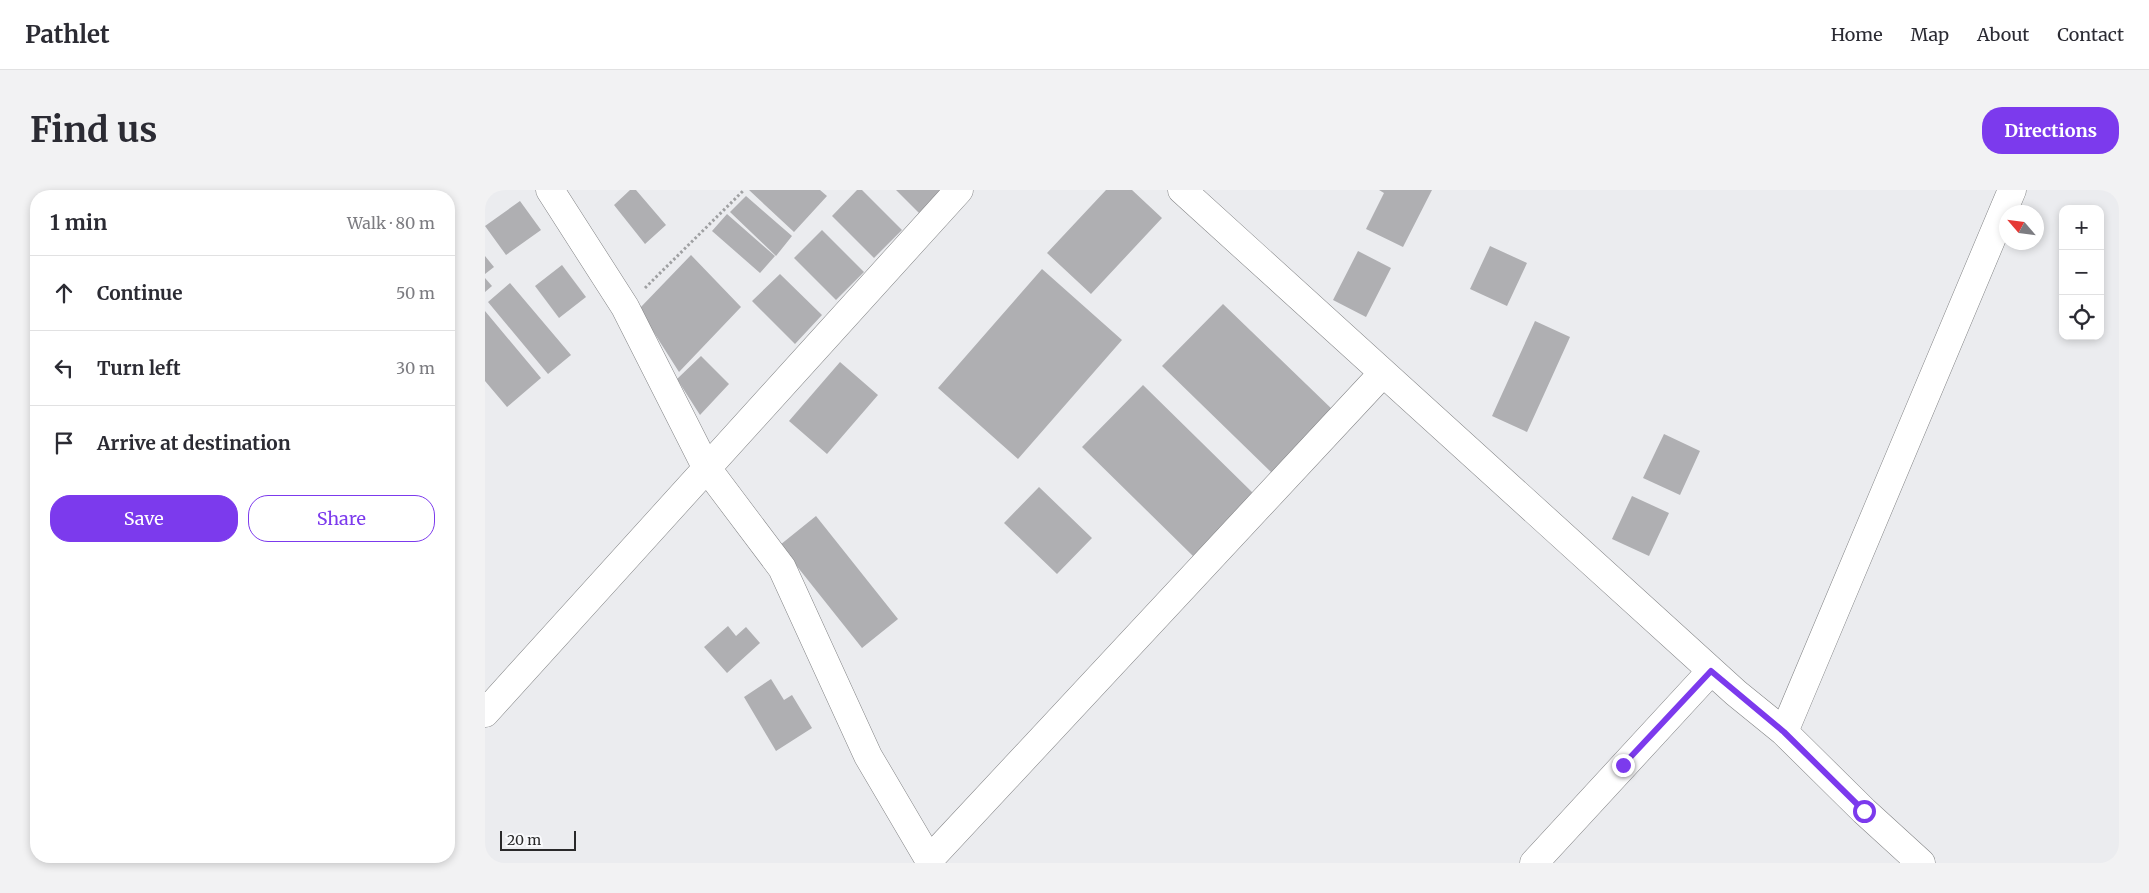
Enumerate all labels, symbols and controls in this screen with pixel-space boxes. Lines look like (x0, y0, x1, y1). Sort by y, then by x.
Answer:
text: Pathlet (25, 19, 110, 50)
text: Home (1831, 23, 1883, 46)
text: Map (1911, 23, 1949, 46)
text: About (1977, 23, 2029, 46)
text: Contact (2057, 23, 2124, 46)
button: Directions (1982, 107, 2119, 154)
text: Find us (30, 108, 157, 152)
north arrow (1999, 205, 2044, 250)
map controls (2059, 205, 2104, 340)
button: + (2059, 205, 2104, 250)
text: 1 min (50, 209, 107, 236)
text: Walk · 80 m (347, 213, 435, 233)
button: − (2059, 250, 2104, 295)
icon: ahead (50, 279, 78, 307)
text: Continue (97, 281, 183, 305)
text: 50 m (396, 283, 435, 303)
button: locate (2059, 295, 2104, 340)
icon: left (50, 354, 78, 382)
text: Turn left (97, 356, 181, 380)
text: 30 m (396, 358, 435, 378)
icon: arrive (50, 429, 78, 457)
text: Arrive at destination (97, 431, 291, 455)
button: Save (50, 495, 238, 542)
button: Share (248, 495, 435, 542)
route end (1612, 754, 1635, 777)
route start (1853, 800, 1876, 823)
scale bar (500, 828, 576, 851)
text: 20 m (507, 831, 541, 849)

